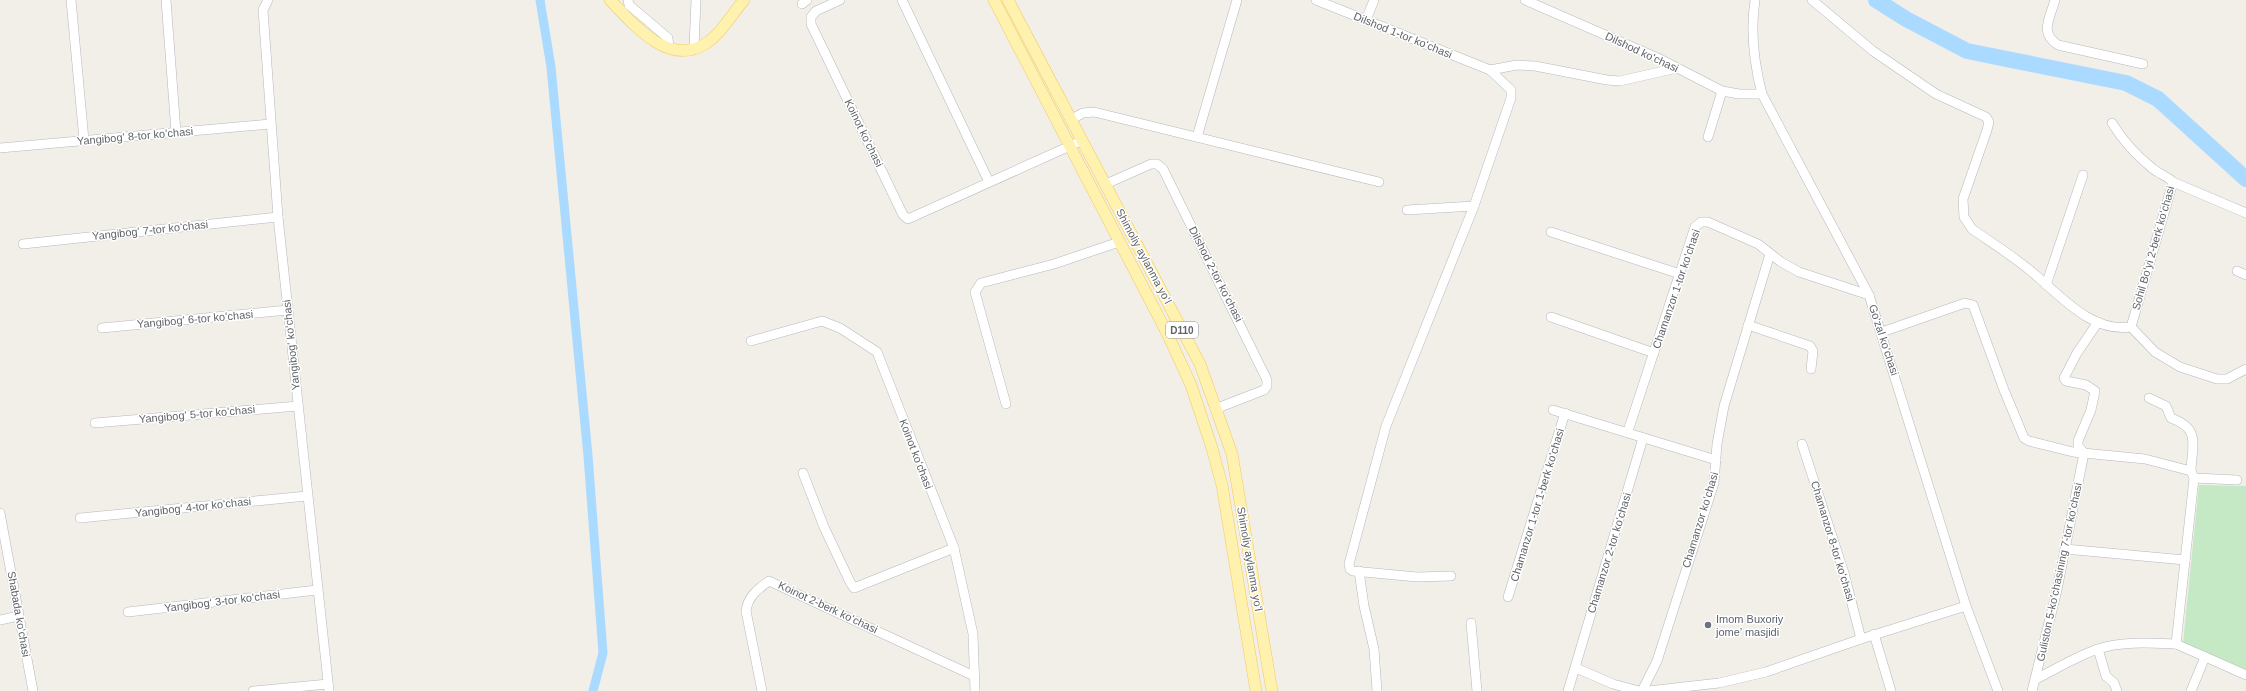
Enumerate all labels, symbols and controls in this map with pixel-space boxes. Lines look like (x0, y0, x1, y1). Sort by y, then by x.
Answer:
street label: Dilshod 1-tor koʻchasi (1352, 10, 1454, 60)
street label: Dilshod koʻchasi (1603, 30, 1681, 74)
street label: Koinot koʻchasi (842, 97, 886, 169)
street label: Yangibogʻ 8-tor koʻchasi (76, 125, 194, 147)
street label: Sohil Boʻyi 2-berk koʻchasi (2130, 185, 2176, 311)
street label: Shimoliy aylanma yoʻl (1114, 206, 1174, 306)
street label: Yangibogʻ 7-tor koʻchasi (91, 218, 209, 242)
street label: Dilshod 2-tor koʻchasi (1187, 224, 1245, 324)
street label: Chamanzor 1-tor koʻchasi (1650, 228, 1702, 350)
street label: Yangibogʻ koʻchasi (280, 299, 302, 391)
street label: Goʻzal koʻchasi (1867, 303, 1901, 377)
street label: Yangibogʻ 6-tor koʻchasi (136, 308, 254, 330)
road number: D110 (1166, 322, 1198, 338)
street label: Yangibogʻ 5-tor koʻchasi (138, 403, 256, 425)
street label: Koinot koʻchasi (897, 417, 935, 491)
street label: Chamanzor 1-tor 1-berk koʻchasi (1508, 427, 1566, 583)
street label: Chamanzor koʻchasi (1680, 471, 1720, 569)
street label: Chamanzor 8-tor koʻchasi (1809, 479, 1857, 603)
street label: Guliston 5-koʻchasining 7-tor koʻchasi (2034, 482, 2084, 662)
street label: Chamanzor 2-tor koʻchasi (1585, 491, 1633, 615)
street label: Yangibogʻ 4-tor koʻchasi (134, 495, 252, 519)
street label: Shimoliy aylanma yoʻl (1235, 506, 1265, 612)
street label: Shabada koʻchasi (6, 570, 32, 658)
street label: Koinot 2-berk koʻchasi (776, 579, 880, 635)
street label: Yangibogʻ 3-tor koʻchasi (163, 588, 281, 614)
place label: Imom Buxoriy jome’ masjidi (1715, 613, 1784, 638)
marker: Imom Buxoriy jome’ masjidi (1703, 620, 1713, 630)

